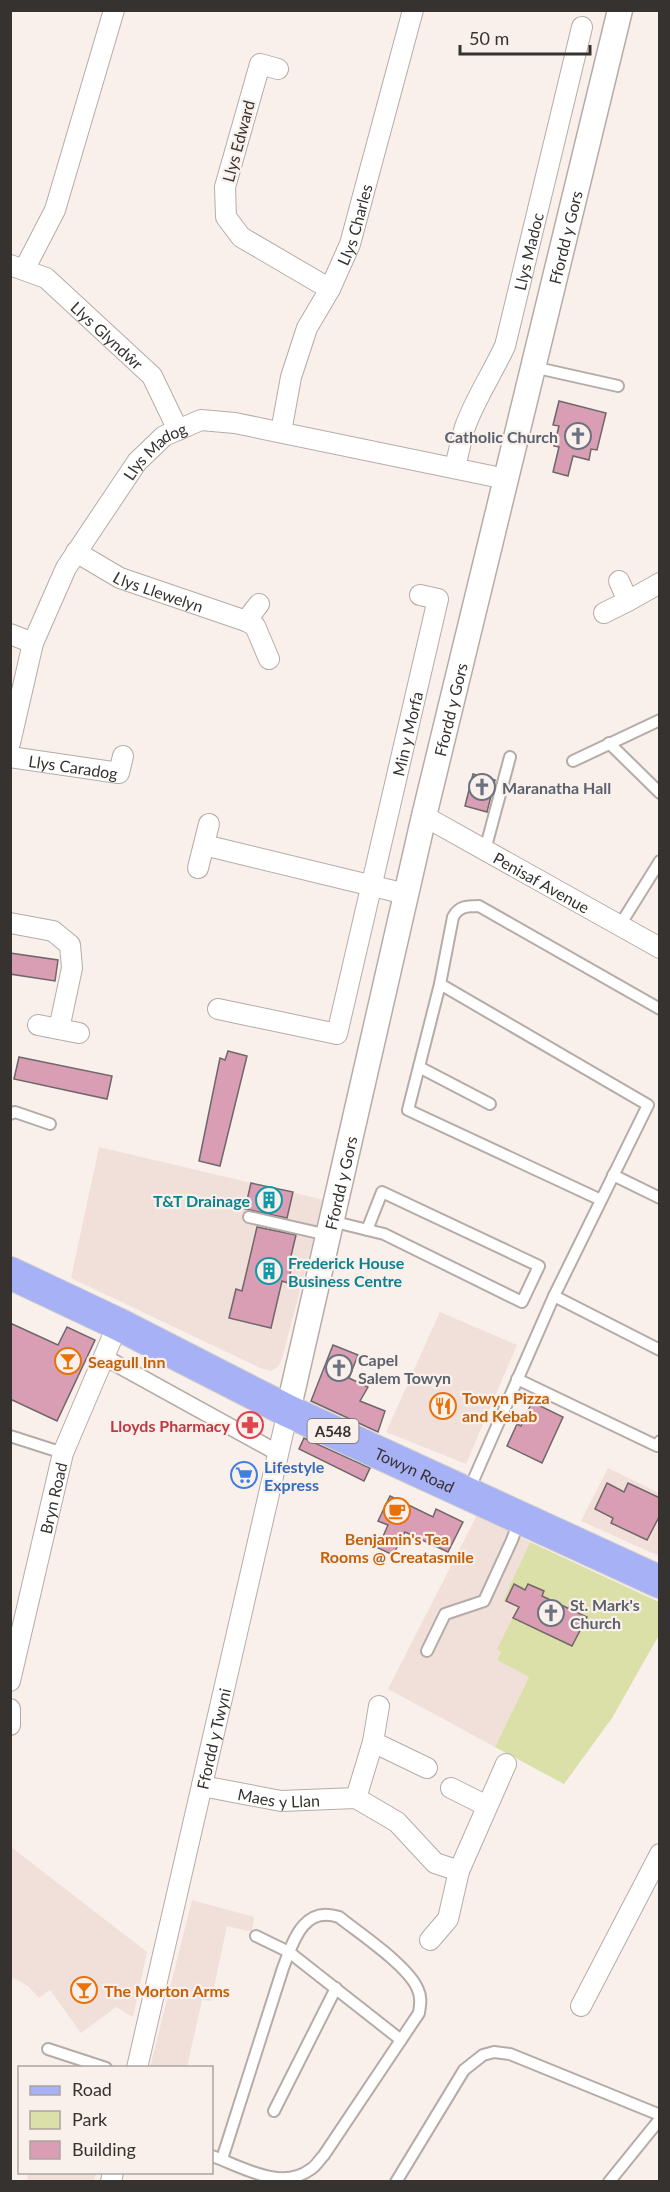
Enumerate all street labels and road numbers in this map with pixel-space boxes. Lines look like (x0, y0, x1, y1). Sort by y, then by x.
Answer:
street label: Llys Edward (218, 98, 258, 184)
street label: Llys Charles (332, 182, 375, 268)
street label: Ffordd y Gors (544, 188, 585, 286)
street label: Llys Madoc (509, 210, 546, 292)
street label: Llys Glyndŵr (68, 297, 148, 373)
street label: Llys Madog (118, 418, 189, 483)
street label: Llys Llewelyn (110, 567, 206, 615)
street label: Ffordd y Gors (429, 661, 470, 758)
street label: Min y Morfa (388, 689, 426, 778)
street label: Llys Caradog (28, 750, 119, 782)
street label: Penisaf Avenue (490, 847, 593, 916)
street label: Ffordd y Gors (320, 1134, 360, 1232)
road number: A548 (308, 1419, 358, 1443)
street label: Towyn Road (372, 1443, 458, 1496)
street label: Bryn Road (35, 1460, 70, 1535)
street label: Ffordd y Twyni (192, 1686, 234, 1791)
street label: Maes y Llan (236, 1784, 320, 1811)

